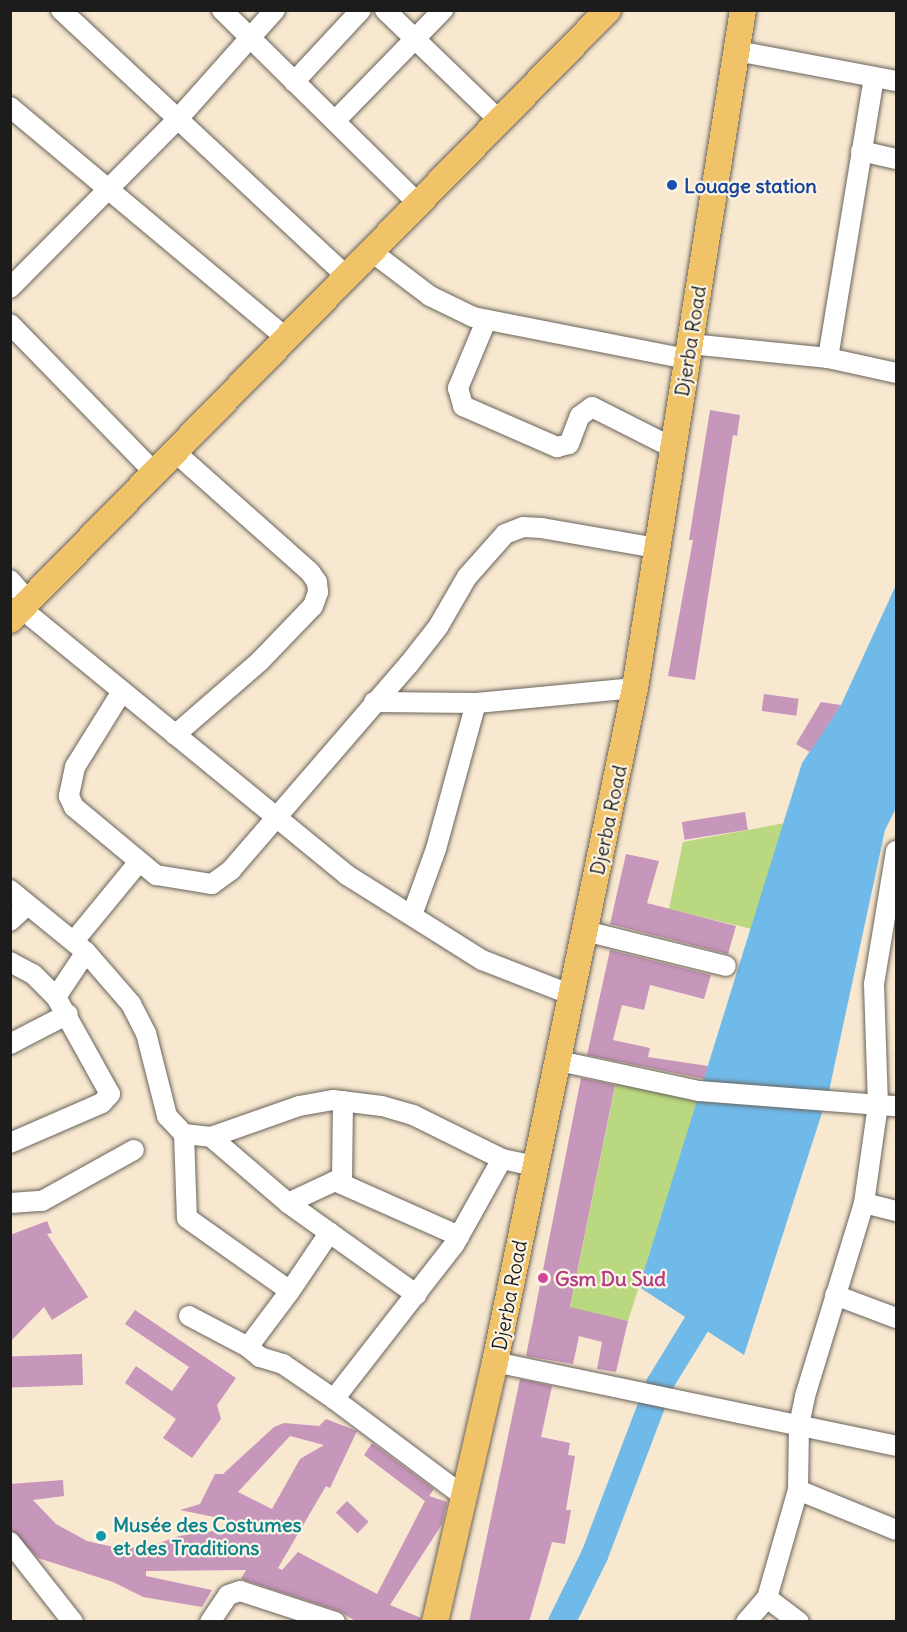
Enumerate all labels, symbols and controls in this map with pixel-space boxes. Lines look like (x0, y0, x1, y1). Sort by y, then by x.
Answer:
place label: Louage station (684, 173, 817, 197)
marker: Louage station (665, 178, 679, 192)
street label: Djerba Road (669, 284, 711, 398)
street label: Djerba Road (585, 763, 631, 877)
street label: Djerba Road (487, 1238, 531, 1352)
place label: Gsm Du Sud (555, 1266, 666, 1290)
marker: Gsm Du Sud (536, 1271, 550, 1285)
place label: Musée des Costumes et des Traditions (113, 1512, 302, 1559)
marker: Musée des Costumes et des Traditions (94, 1529, 108, 1543)

